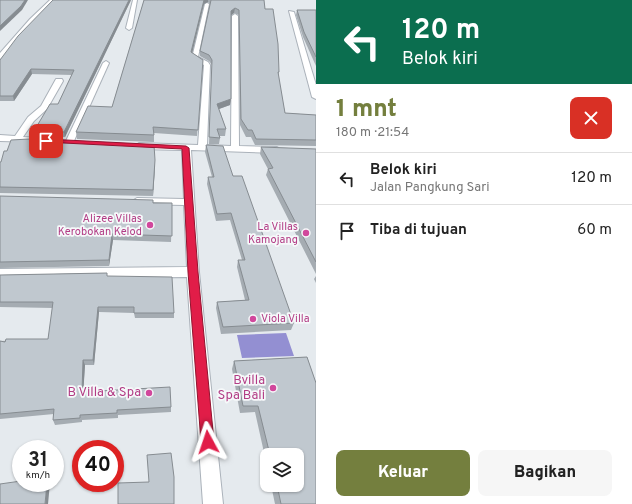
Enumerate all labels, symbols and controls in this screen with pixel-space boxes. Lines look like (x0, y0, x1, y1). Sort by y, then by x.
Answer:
text: 120 m (402, 13, 480, 49)
icon: left (336, 16, 388, 68)
text: Belok kiri (402, 48, 478, 71)
text: 1 mnt (336, 95, 397, 125)
button: close (570, 97, 612, 139)
pin (29, 124, 63, 158)
text: 180 m · 21:54 (336, 125, 409, 141)
icon: arrive (35, 130, 57, 152)
text: Belok kiri (370, 161, 437, 180)
icon: left (336, 168, 358, 190)
text: 120 m (571, 169, 612, 188)
text: Jalan Pangkung Sari (370, 180, 490, 196)
place label: Alizee Villas Kerobokan Kelod (58, 212, 142, 239)
marker: Alizee Villas Kerobokan Kelod (145, 220, 155, 230)
place label: La Villas Kamojang (248, 220, 298, 247)
icon: arrive (336, 220, 358, 242)
text: Tiba di tujuan (370, 221, 467, 240)
text: 60 m (577, 221, 612, 240)
marker: La Villas Kamojang (301, 228, 311, 238)
place label: Viola Villa (261, 312, 310, 326)
marker: Viola Villa (248, 314, 258, 324)
place label: Bvilla Spa Bali (218, 373, 265, 404)
marker: Bvilla Spa Bali (268, 383, 278, 393)
place label: B Villa & Spa (67, 385, 141, 401)
marker: B Villa & Spa (144, 388, 154, 398)
position arrow (187, 421, 229, 463)
speed limit sign: 40 (72, 440, 124, 492)
text: 31 (28, 448, 48, 474)
map controls (260, 448, 304, 492)
button: layers (260, 448, 304, 492)
button: Keluar (336, 450, 470, 496)
button: Bagikan (478, 450, 612, 496)
text: km/h (26, 469, 50, 482)

